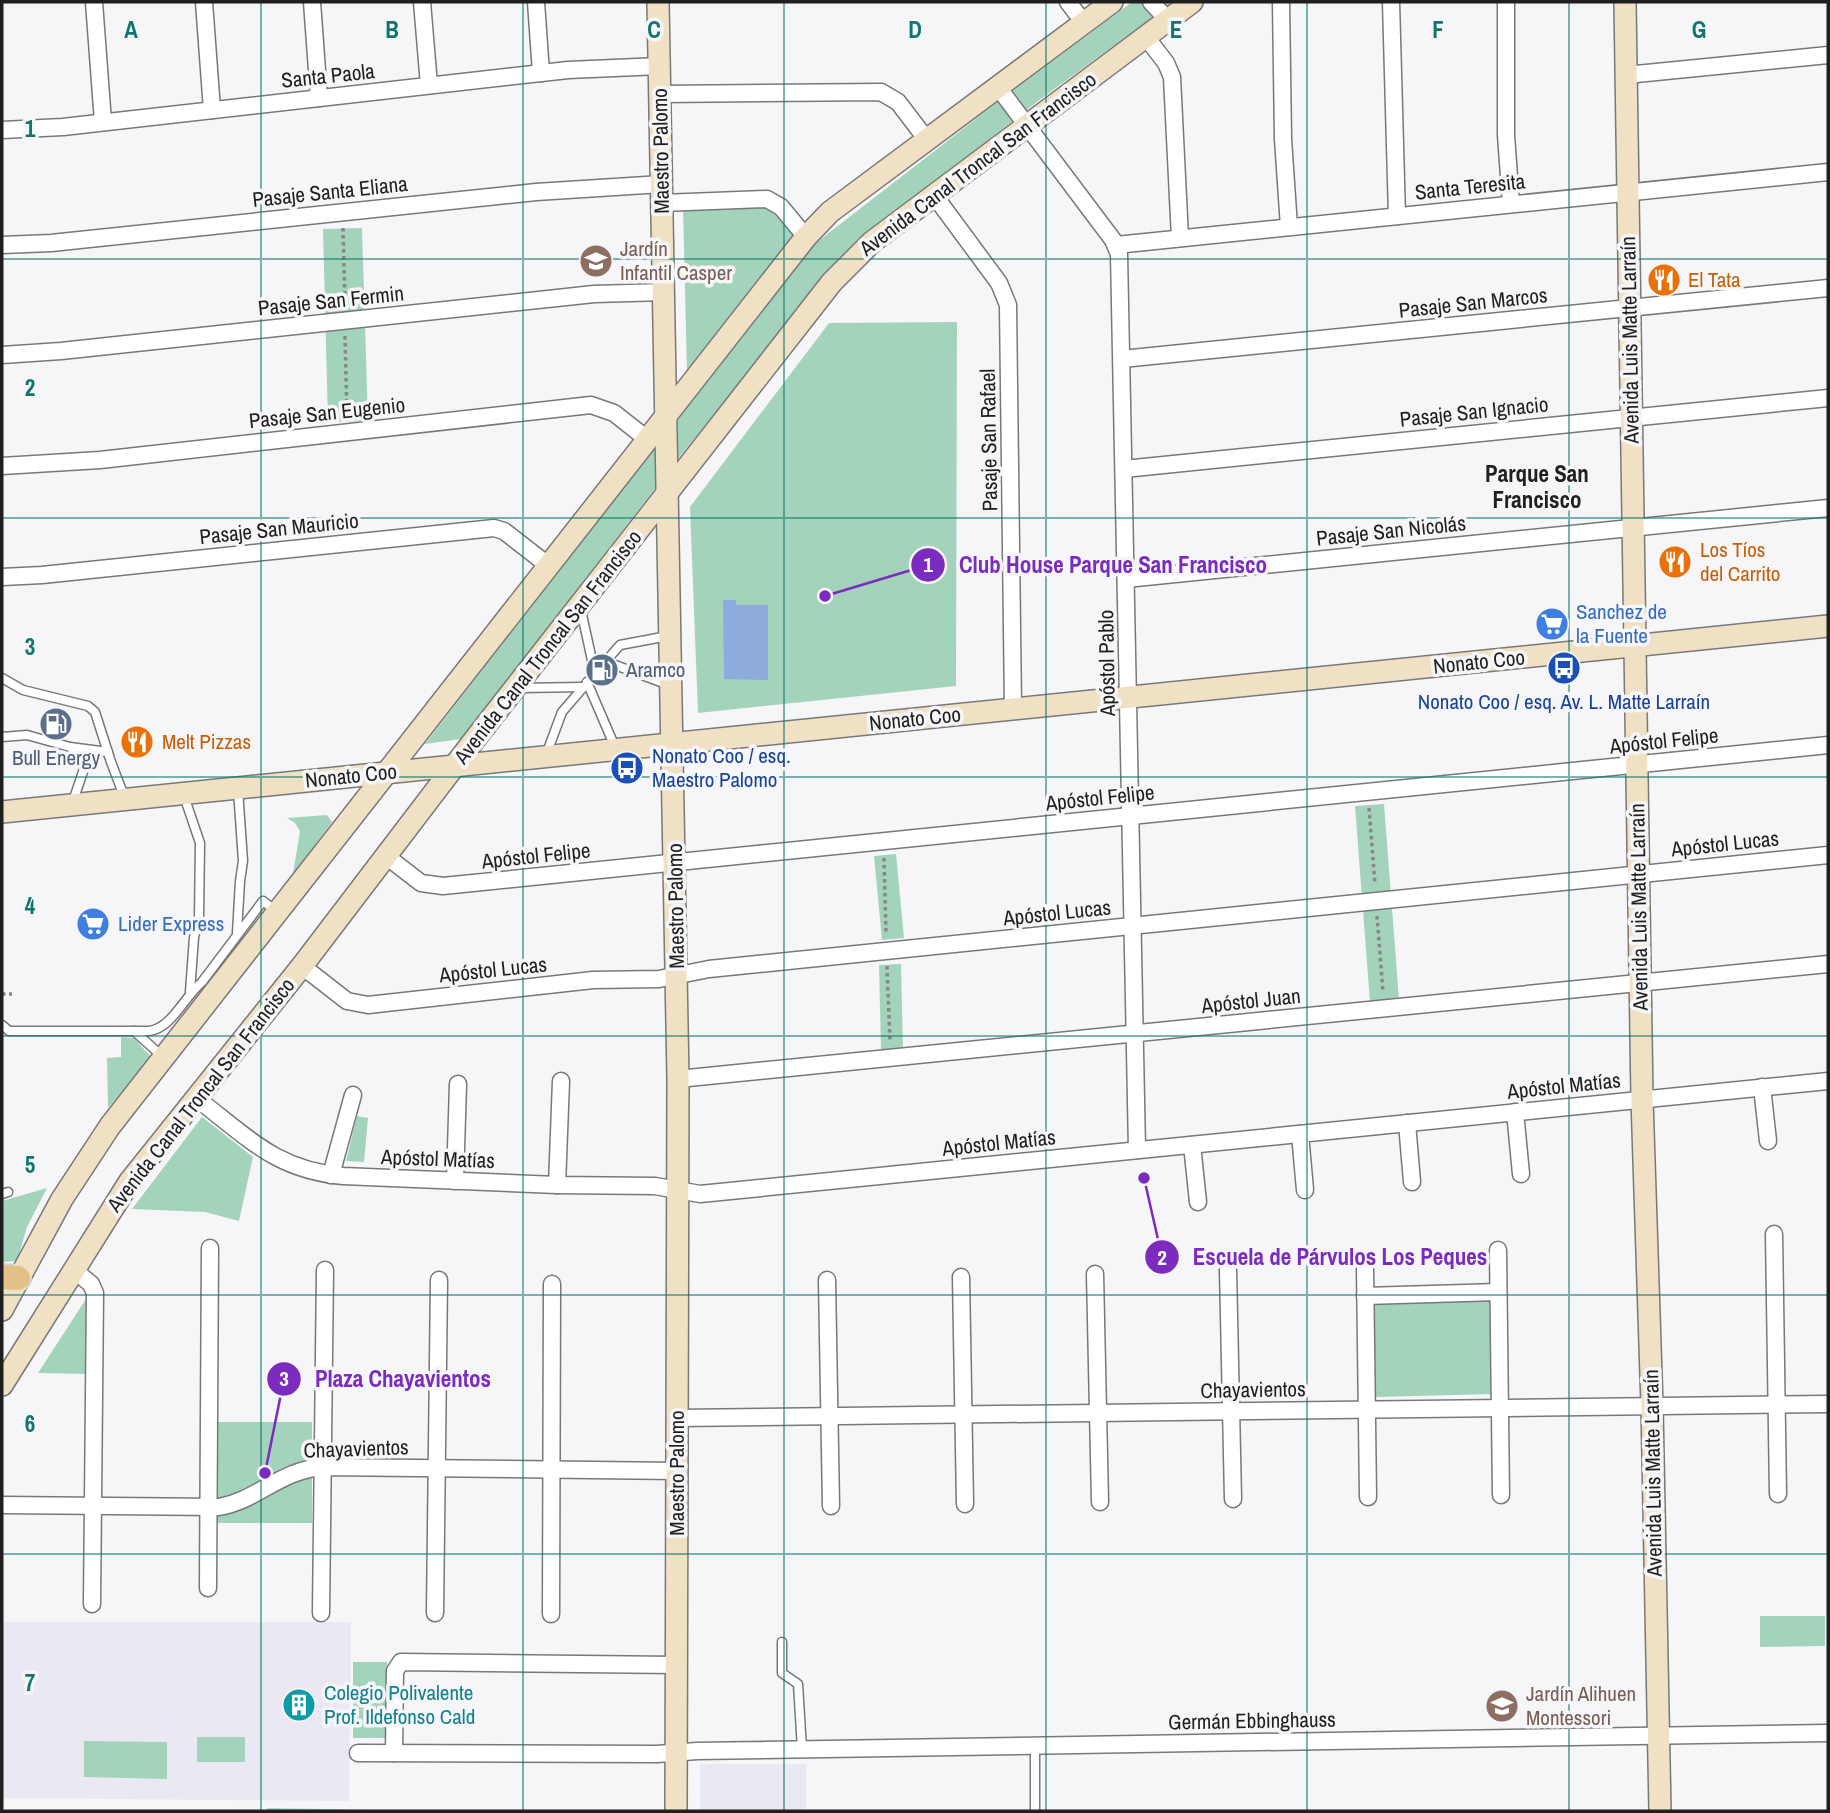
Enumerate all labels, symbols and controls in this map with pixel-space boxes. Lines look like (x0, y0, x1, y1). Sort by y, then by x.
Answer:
text: A (124, 14, 138, 45)
text: B (385, 14, 399, 45)
text: C (647, 14, 661, 45)
text: D (908, 14, 922, 45)
text: E (1170, 14, 1182, 45)
text: F (1432, 14, 1444, 45)
text: G (1692, 14, 1706, 45)
street label: Santa Paola (280, 56, 377, 95)
street label: Avenida Canal Troncal San Francisco (852, 65, 1102, 263)
street label: Maestro Palomo (645, 88, 676, 214)
text: 1 (25, 113, 36, 144)
street label: Santa Teresita (1413, 166, 1527, 207)
street label: Pasaje Santa Eliana (251, 169, 409, 214)
place label: Jardín Infantil Casper (620, 234, 732, 287)
street label: Avenida Luis Matte Larraín (1613, 236, 1646, 445)
school or university icon: Jardín Infantil Casper (577, 242, 615, 280)
restaurant icon: El Tata (1645, 261, 1683, 299)
place label: El Tata (1688, 265, 1741, 294)
street label: Pasaje San Fermin (257, 278, 405, 323)
street label: Pasaje San Marcos (1397, 280, 1549, 325)
street label: Pasaje San Rafael (973, 368, 1004, 512)
text: 2 (25, 372, 35, 403)
street label: Pasaje San Ignacio (1398, 389, 1550, 434)
street label: Pasaje San Eugenio (247, 390, 407, 435)
district label: Parque San Francisco (1485, 458, 1589, 515)
street label: Pasaje San Mauricio (198, 506, 360, 551)
street label: Pasaje San Nicolás (1315, 508, 1467, 553)
street label: Avenida Canal Troncal San Francisco (446, 524, 648, 771)
place label: Los Tíos del Carrito (1700, 535, 1780, 588)
callout: Club House Parque San Francisco (910, 543, 1281, 587)
restaurant icon: Los Tíos del Carrito (1656, 543, 1694, 581)
text: Club House Parque San Francisco (959, 549, 1267, 580)
text: 1 (923, 550, 933, 579)
place label: Sanchez de la Fuente (1576, 597, 1667, 650)
supermarket icon: Sanchez de la Fuente (1533, 605, 1571, 643)
street label: Apóstol Pablo (1091, 610, 1122, 717)
text: 3 (25, 631, 35, 662)
street label: Nonato Coo (1432, 642, 1526, 681)
bus stop icon: Nonato Coo / esq. Av. L. Matte Larraín (1545, 649, 1583, 687)
fuel station icon: Aramco (583, 651, 621, 689)
place label: Aramco (625, 655, 685, 684)
place label: Nonato Coo / esq. Av. L. Matte Larraín (1418, 687, 1710, 716)
street label: Nonato Coo (868, 699, 962, 738)
fuel station icon: Bull Energy (37, 705, 75, 743)
street label: Apóstol Felipe (1607, 720, 1720, 761)
restaurant icon: Melt Pizzas (118, 723, 156, 761)
place label: Melt Pizzas (162, 727, 251, 756)
place label: Nonato Coo / esq. Maestro Palomo (652, 741, 791, 794)
place label: Bull Energy (12, 743, 100, 772)
bus stop icon: Nonato Coo / esq. Maestro Palomo (608, 749, 646, 787)
street label: Nonato Coo (304, 756, 398, 795)
street label: Apóstol Felipe (1043, 777, 1156, 818)
street label: Avenida Luis Matte Larraín (1622, 803, 1655, 1012)
street label: Apóstol Lucas (1669, 823, 1780, 864)
street label: Apóstol Felipe (479, 835, 592, 876)
street label: Maestro Palomo (660, 843, 691, 969)
text: 4 (25, 890, 36, 921)
street label: Apóstol Lucas (1001, 892, 1112, 933)
supermarket icon: Lider Express (74, 905, 112, 943)
place label: Lider Express (118, 909, 224, 938)
street label: Apóstol Lucas (437, 949, 548, 990)
street label: Avenida Canal Troncal San Francisco (99, 972, 301, 1219)
street label: Apóstol Juan (1199, 981, 1302, 1020)
street label: Apóstol Matías (1505, 1065, 1622, 1106)
street label: Apóstol Matías (940, 1122, 1057, 1163)
street label: Apóstol Matías (380, 1142, 495, 1175)
text: 5 (25, 1149, 35, 1180)
callout: Escuela de Párvulos Los Peques (1144, 1235, 1502, 1279)
text: Escuela de Párvulos Los Peques (1193, 1241, 1487, 1272)
text: 2 (1157, 1243, 1167, 1272)
callout: Plaza Chayavientos (266, 1357, 505, 1401)
text: Plaza Chayavientos (315, 1363, 491, 1394)
text: 3 (279, 1364, 289, 1393)
street label: Avenida Luis Matte Larraín (1636, 1369, 1669, 1578)
street label: Chayavientos (1200, 1374, 1306, 1405)
text: 6 (25, 1408, 35, 1439)
street label: Maestro Palomo (662, 1410, 691, 1536)
street label: Chayavientos (303, 1432, 409, 1465)
text: 7 (25, 1667, 35, 1698)
place label: Colegio Polivalente Prof. Ildefonso Cald (324, 1678, 475, 1731)
place label: Jardín Alihuen Montessori (1526, 1679, 1636, 1732)
building icon: Colegio Polivalente Prof. Ildefonso Cald (280, 1686, 318, 1724)
school or university icon: Jardín Alihuen Montessori (1483, 1687, 1521, 1725)
street label: Germán Ebbinghauss (1168, 1705, 1336, 1736)

